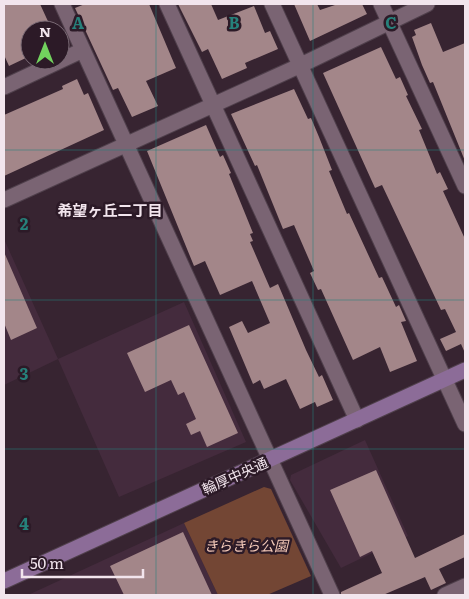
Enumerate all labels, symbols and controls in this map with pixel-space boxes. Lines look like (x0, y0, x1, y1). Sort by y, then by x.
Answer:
text: A (72, 10, 84, 34)
text: B (228, 10, 240, 34)
text: C (385, 10, 397, 34)
north arrow (20, 20, 70, 70)
text: N (39, 21, 51, 41)
district label: 希望ヶ丘二丁目 (57, 198, 163, 221)
text: 2 (20, 211, 29, 235)
text: 3 (20, 361, 29, 385)
street label: 輪厚中央通 (199, 452, 271, 498)
text: 4 (19, 511, 29, 535)
park label: きらきら公園 (204, 535, 290, 555)
scale bar (22, 546, 144, 578)
text: 50 m (30, 551, 64, 574)

